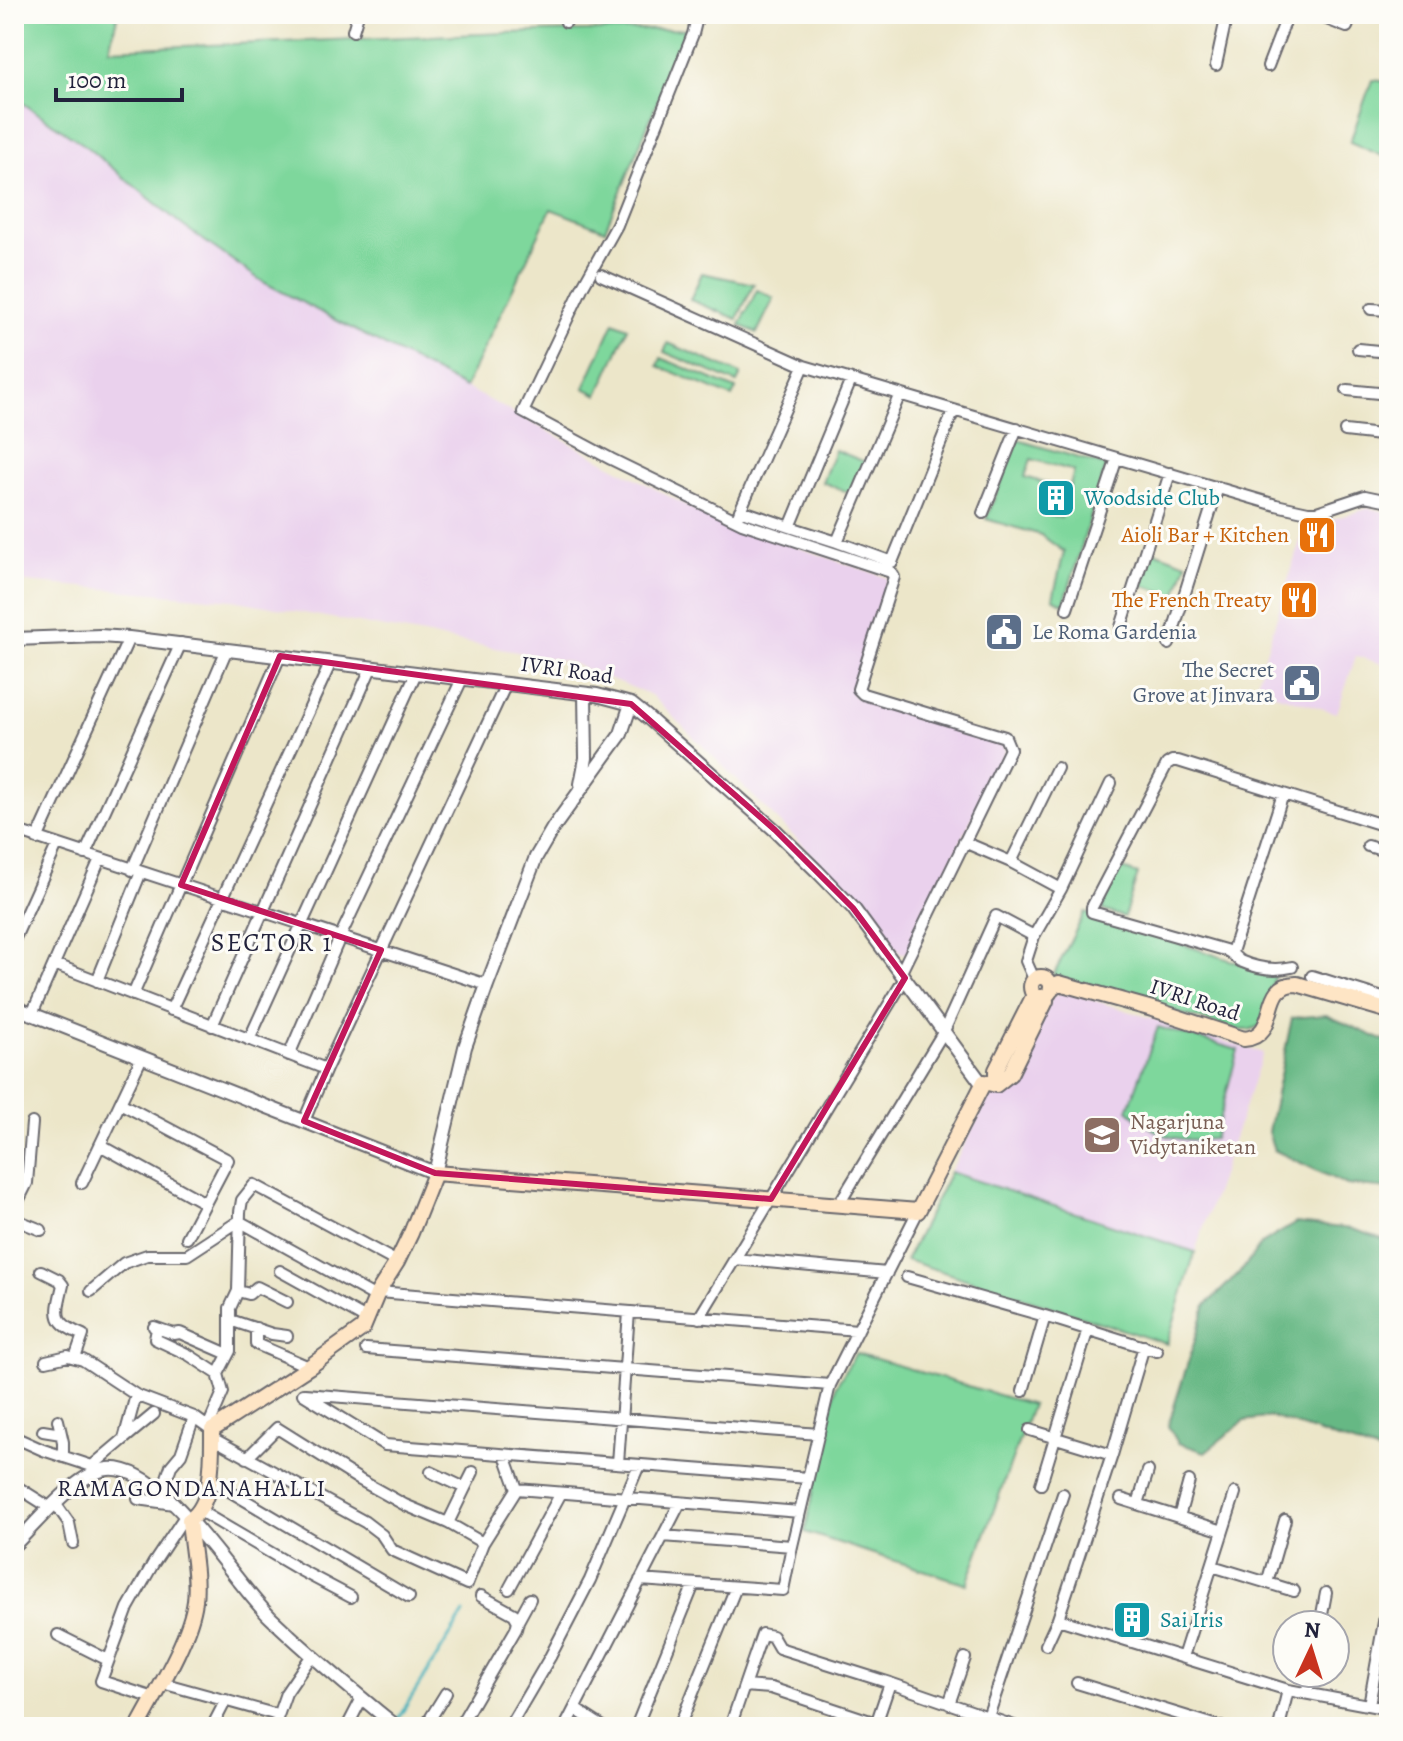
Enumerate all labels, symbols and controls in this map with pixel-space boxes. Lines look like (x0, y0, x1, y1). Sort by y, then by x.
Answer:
scale bar (56, 52, 182, 102)
text: 100 m (68, 64, 127, 96)
building icon: Woodside Club (1035, 477, 1077, 519)
place label: Woodside Club (1083, 483, 1220, 513)
restaurant icon: Aioli Bar + Kitchen (1296, 514, 1338, 556)
place label: Aioli Bar + Kitchen (1121, 520, 1289, 550)
restaurant icon: The French Treaty (1278, 579, 1320, 621)
place label: The French Treaty (1112, 585, 1271, 615)
public building icon: Le Roma Gardenia (983, 611, 1025, 653)
place label: Le Roma Gardenia (1032, 617, 1198, 647)
street label: IVRI Road (519, 649, 615, 691)
place label: The Secret Grove at Jinvara (1133, 655, 1275, 710)
public building icon: The Secret Grove at Jinvara (1281, 662, 1323, 704)
district label: SECTOR 1 (211, 925, 333, 960)
street label: IVRI Road (1146, 971, 1244, 1029)
place label: Nagarjuna Vidytaniketan (1129, 1107, 1256, 1162)
school or university icon: Nagarjuna Vidytaniketan (1081, 1114, 1123, 1156)
district label: RAMAGONDANAHALLI (57, 1472, 327, 1504)
building icon: Sai Iris (1111, 1599, 1153, 1641)
place label: Sai Iris (1160, 1605, 1223, 1635)
north arrow (1271, 1609, 1351, 1689)
text: N (1303, 1615, 1321, 1646)

